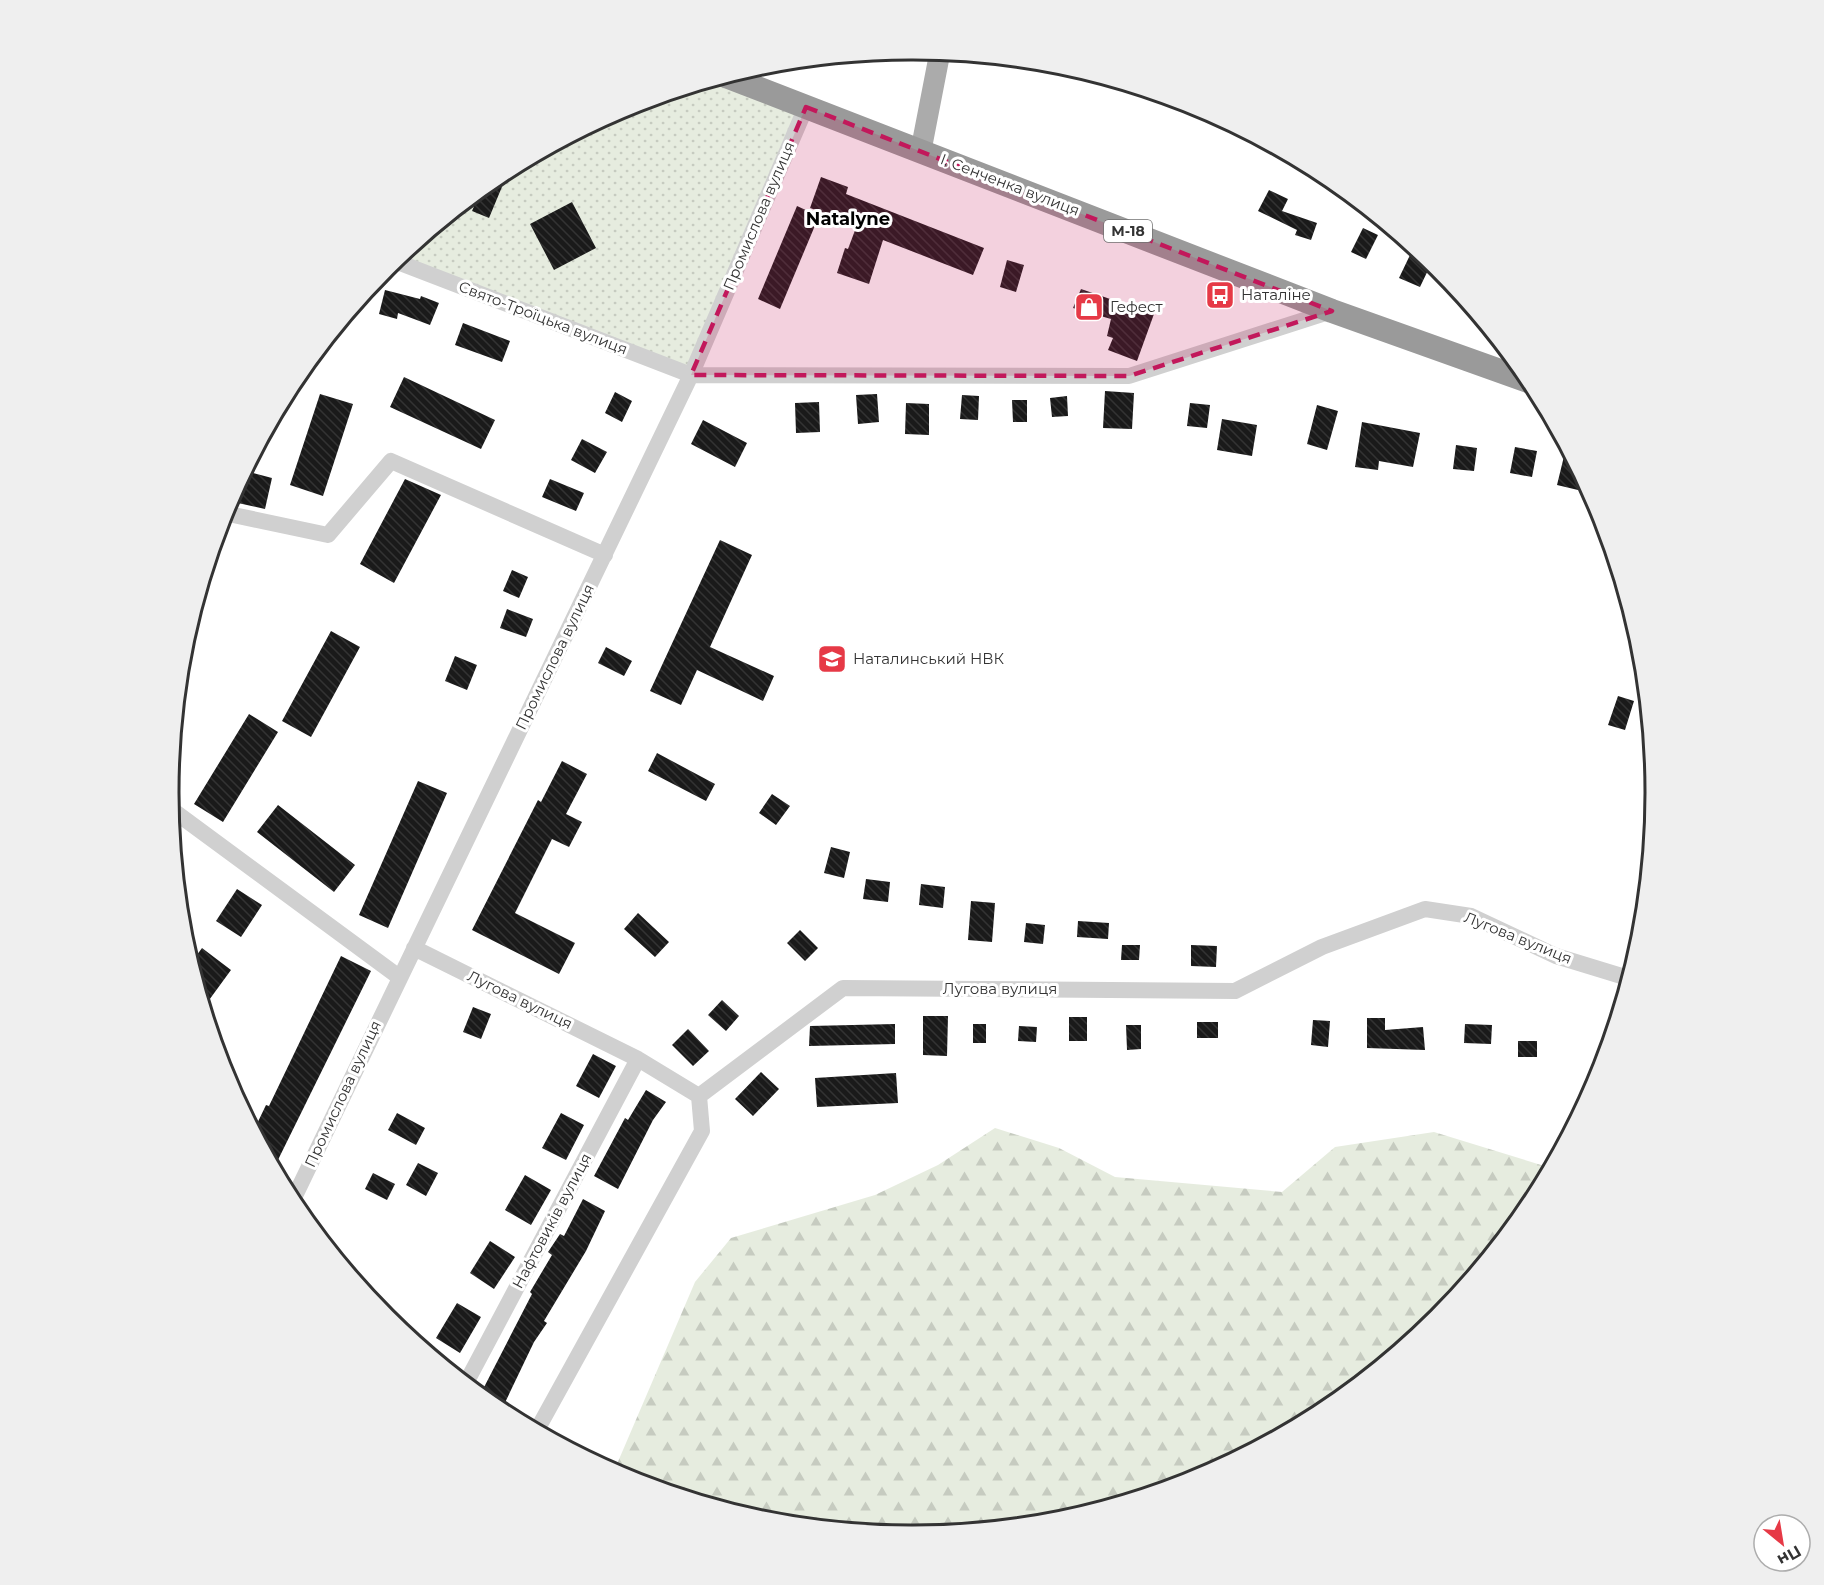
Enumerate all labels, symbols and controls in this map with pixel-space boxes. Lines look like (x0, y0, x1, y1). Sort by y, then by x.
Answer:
street label: Промислова вулиця (719, 139, 798, 293)
street label: І. Сенченка вулиця (938, 149, 1082, 220)
district label: Natalyne (806, 208, 890, 230)
road number: М-18 (1104, 220, 1152, 242)
street label: Свято-Троїцька вулиця (456, 277, 630, 359)
bus stop icon: Наталіне (1204, 279, 1236, 311)
place label: Наталіне (1241, 285, 1311, 304)
shop icon: Гефест (1073, 291, 1105, 323)
place label: Гефест (1110, 297, 1163, 316)
street label: Промислова вулиця (511, 581, 598, 733)
school or university icon: Наталинський НВК (816, 643, 848, 675)
place label: Наталинський НВК (853, 649, 1005, 668)
street label: Лугова вулиця (1462, 907, 1575, 968)
street label: Лугова вулиця (465, 966, 576, 1033)
street label: Лугова вулиця (943, 979, 1057, 998)
street label: Промислова вулиця (300, 1017, 385, 1170)
street label: Нафтовиків вулиця (508, 1150, 595, 1292)
north arrow (1752, 1513, 1812, 1573)
text: Пн (1774, 1541, 1804, 1570)

